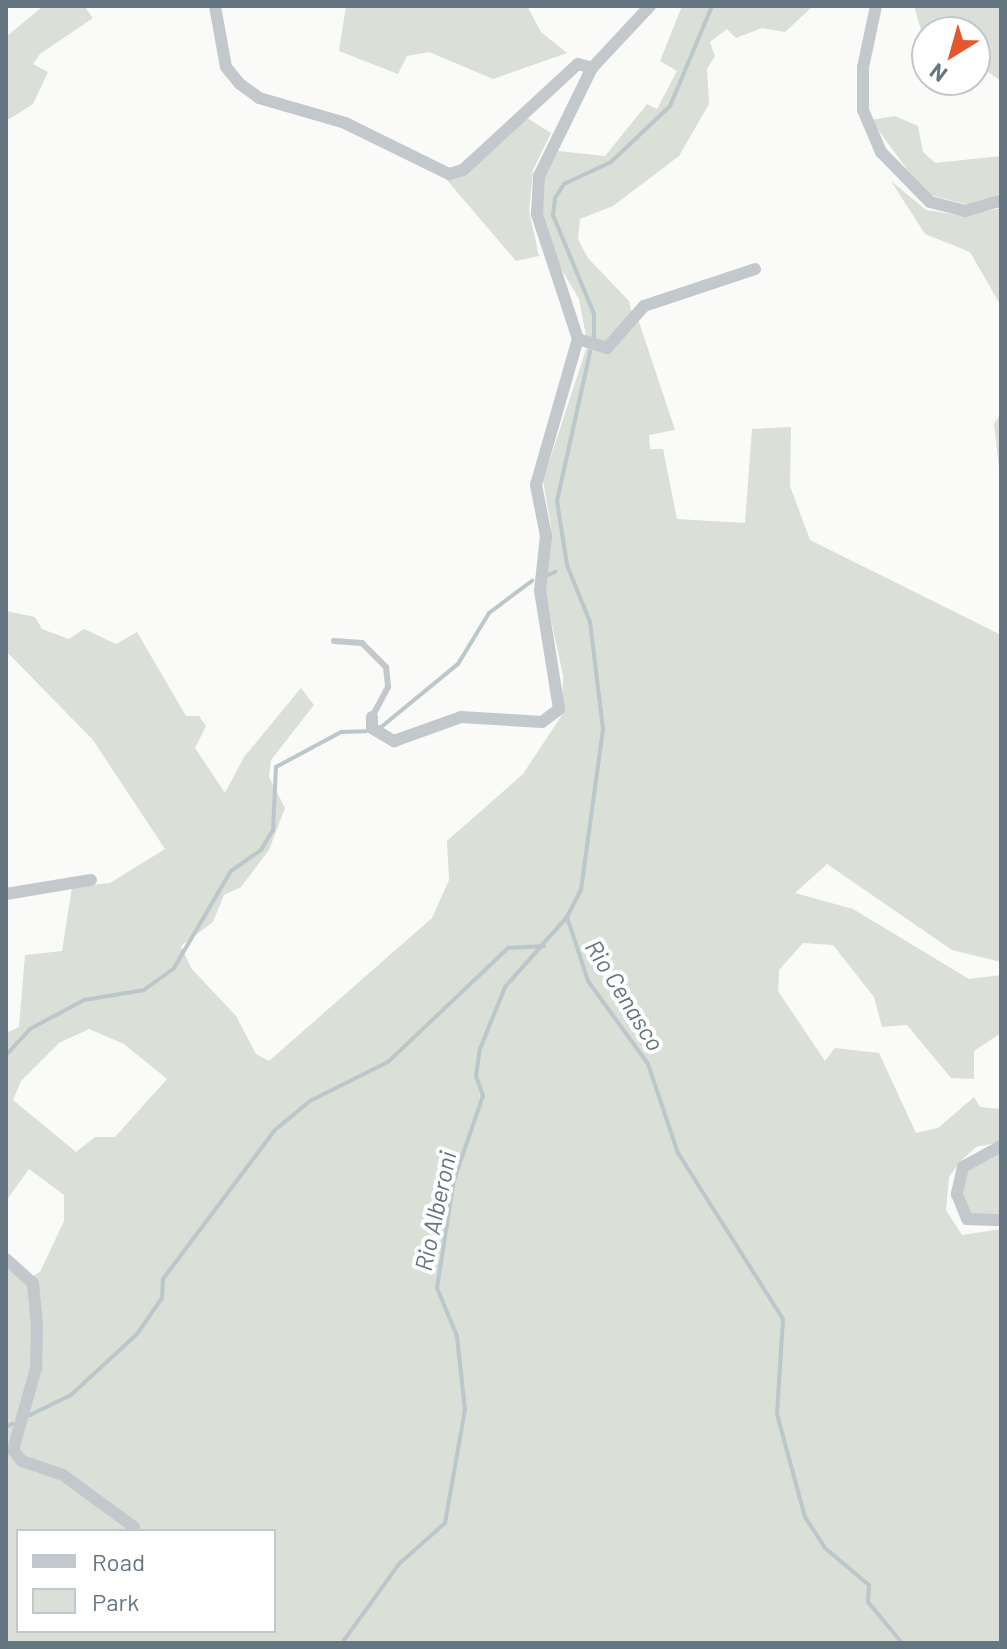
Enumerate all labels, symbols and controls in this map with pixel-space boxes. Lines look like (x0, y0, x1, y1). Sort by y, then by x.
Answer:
north arrow (911, 16, 991, 96)
text: N (924, 59, 951, 88)
water label: Rio Cenasco (580, 934, 670, 1056)
water label: Rio Alberoni (408, 1149, 462, 1273)
legend (16, 1529, 276, 1633)
text: Road (92, 1547, 145, 1576)
text: Park (92, 1587, 139, 1616)

